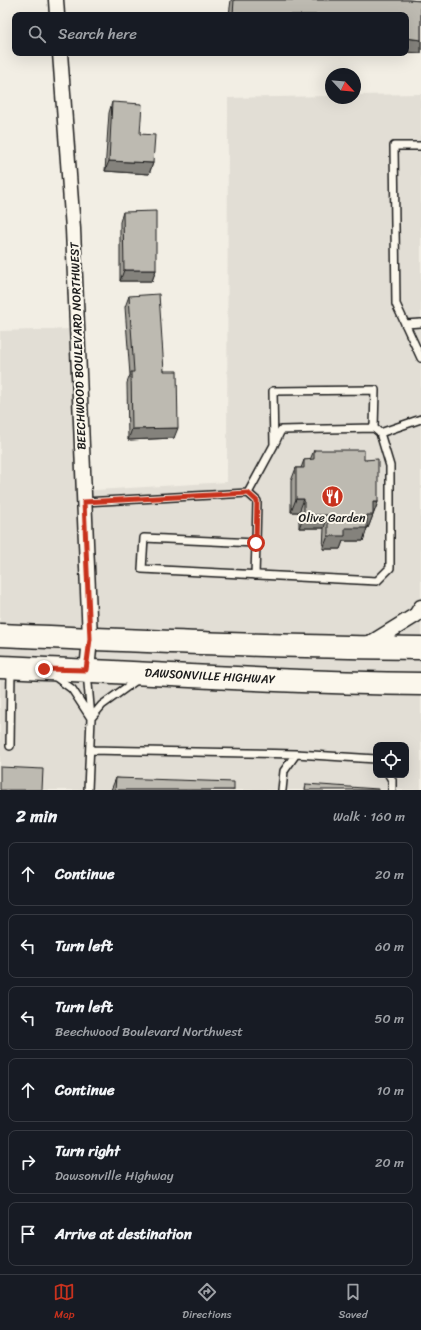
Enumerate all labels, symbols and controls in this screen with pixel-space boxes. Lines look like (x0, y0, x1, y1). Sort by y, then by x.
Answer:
search box (12, 12, 409, 56)
text: Search here (58, 21, 137, 47)
icon: search (26, 23, 48, 45)
north arrow (325, 68, 361, 104)
street label: BEECHWOOD BOULEVARD NORTHWEST (63, 241, 93, 450)
restaurant icon: Olive Garden (319, 484, 345, 510)
place label: Olive Garden (299, 507, 366, 529)
route start (247, 534, 265, 552)
route end (35, 660, 53, 678)
street label: DAWSONVILLE HIGHWAY (144, 662, 276, 690)
map controls (373, 742, 409, 778)
button: locate (373, 742, 409, 778)
text: 2 min (16, 801, 57, 831)
text: Walk · 160 m (333, 805, 405, 828)
text: Continue (55, 861, 115, 887)
icon: ahead (17, 863, 39, 885)
text: 20 m (375, 863, 404, 886)
text: Turn left (55, 933, 113, 959)
icon: left (17, 935, 39, 957)
text: 60 m (375, 935, 404, 958)
text: Turn left (55, 994, 113, 1020)
icon: left (17, 1007, 39, 1029)
text: 50 m (374, 1007, 404, 1030)
text: Beechwood Boulevard Northwest (55, 1020, 243, 1043)
text: Continue (55, 1077, 115, 1103)
icon: ahead (17, 1079, 39, 1101)
text: 10 m (377, 1079, 404, 1102)
text: Turn right (55, 1138, 120, 1164)
icon: right (17, 1151, 39, 1173)
text: 20 m (375, 1151, 404, 1174)
text: Dawsonville Highway (55, 1164, 173, 1187)
text: Arrive at destination (55, 1221, 192, 1247)
icon: arrive (17, 1223, 39, 1245)
tab: Map (53, 1281, 75, 1324)
tab: Directions (182, 1281, 232, 1324)
tab: Saved (339, 1281, 368, 1324)

